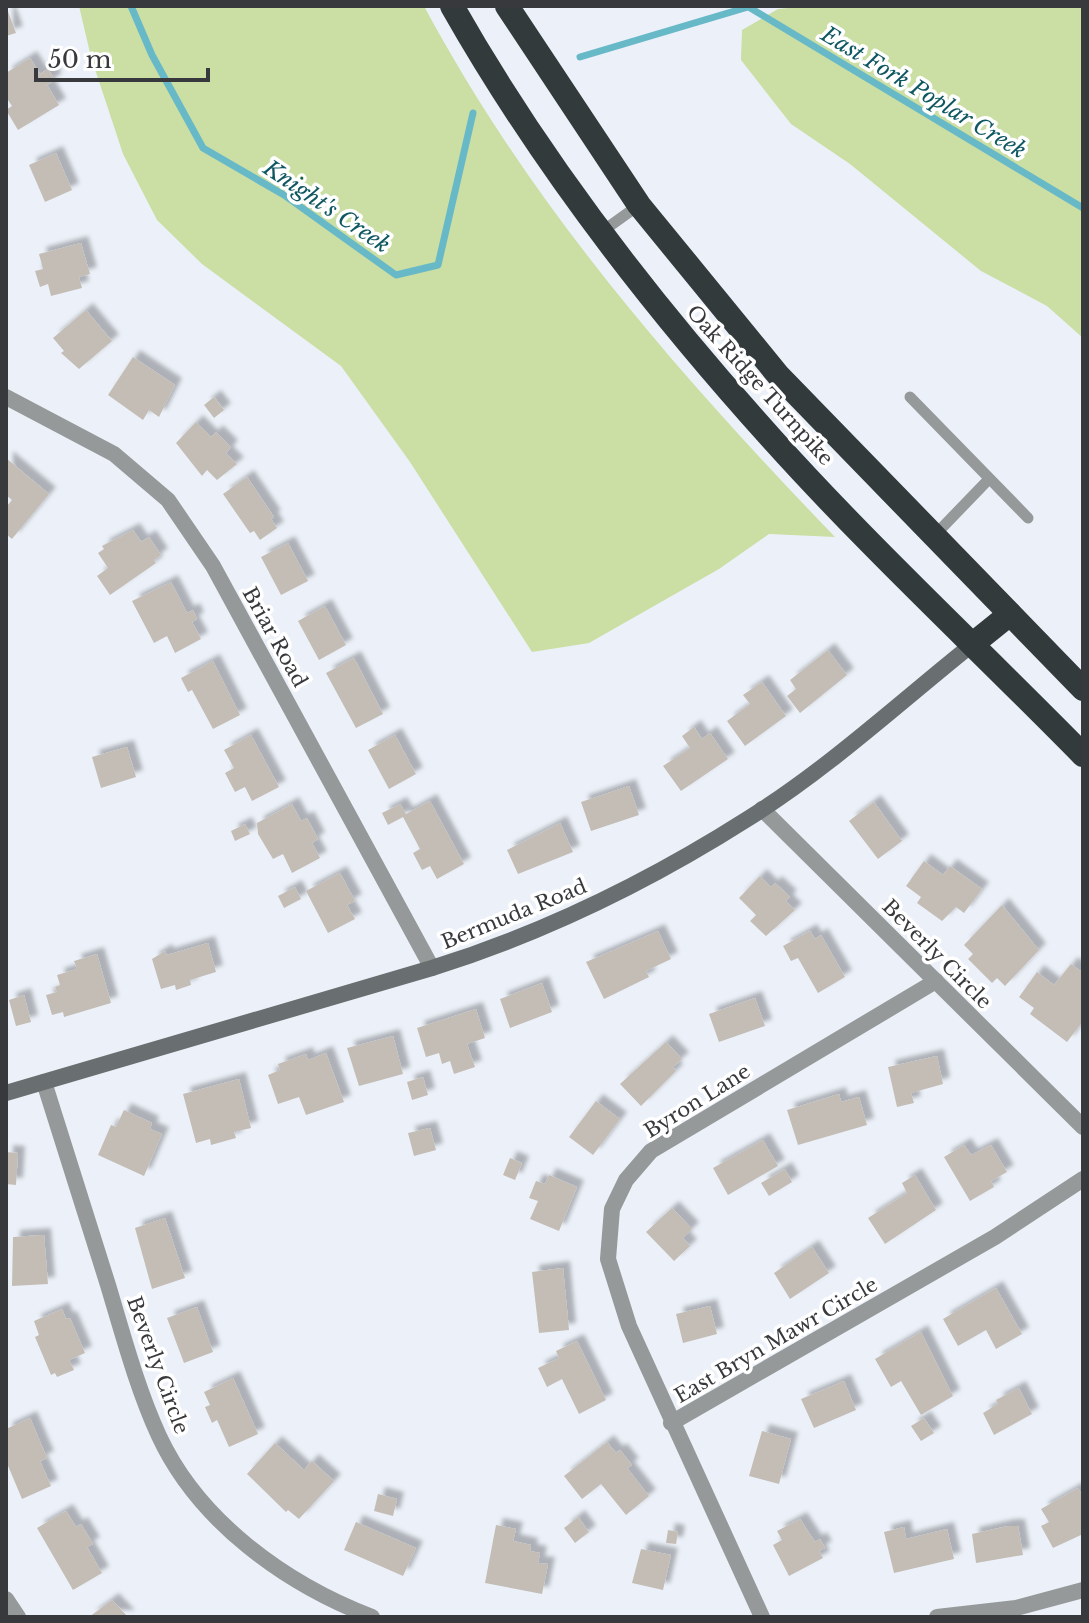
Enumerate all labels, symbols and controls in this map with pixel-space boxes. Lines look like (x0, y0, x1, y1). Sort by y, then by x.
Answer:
water label: East Fork Poplar Creek (816, 20, 1031, 164)
scale bar (36, 32, 208, 82)
text: 50 m (48, 45, 112, 74)
water label: Knight's Creek (258, 154, 395, 259)
street label: Oak Ridge Turnpike (682, 300, 838, 470)
street label: Briar Road (238, 583, 312, 691)
street label: Bermuda Road (438, 874, 590, 954)
street label: Beverly Circle (877, 894, 997, 1014)
street label: Byron Lane (640, 1059, 754, 1143)
street label: East Bryn Mawr Circle (670, 1272, 882, 1408)
street label: Beverly Circle (122, 1293, 194, 1437)

